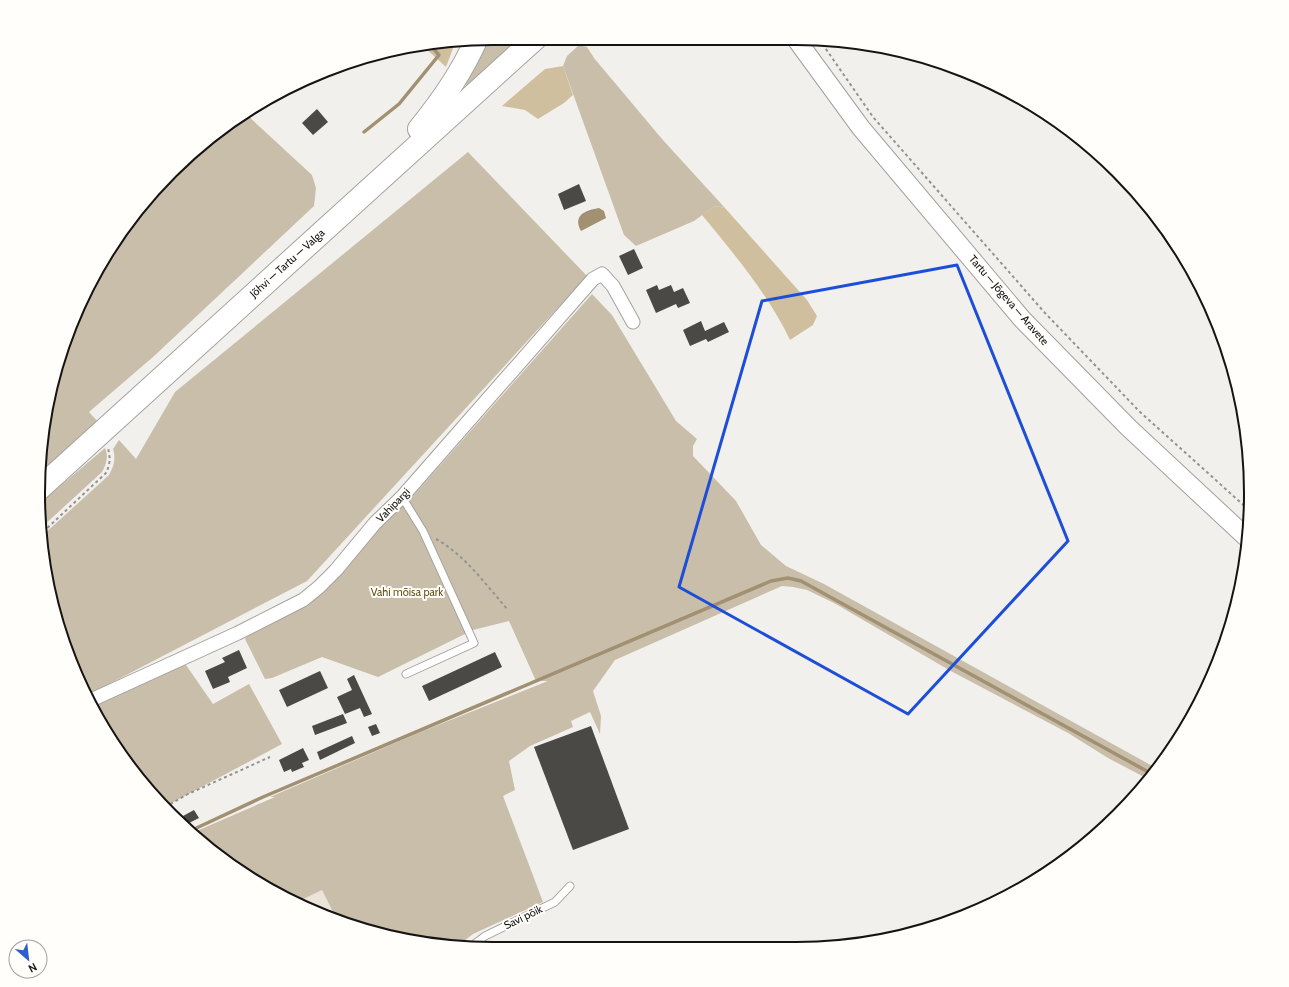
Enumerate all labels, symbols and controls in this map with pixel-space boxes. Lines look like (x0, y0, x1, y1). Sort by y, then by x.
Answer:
street label: Jõhvi — Tartu — Valga (246, 225, 328, 301)
street label: Tartu — Jõgeva — Aravete (966, 252, 1052, 348)
street label: Vahipargi (373, 485, 413, 525)
park label: Vahi mõisa park (371, 585, 443, 599)
street label: Savi põik (501, 902, 545, 932)
north arrow (8, 939, 48, 979)
text: N (26, 960, 39, 976)

